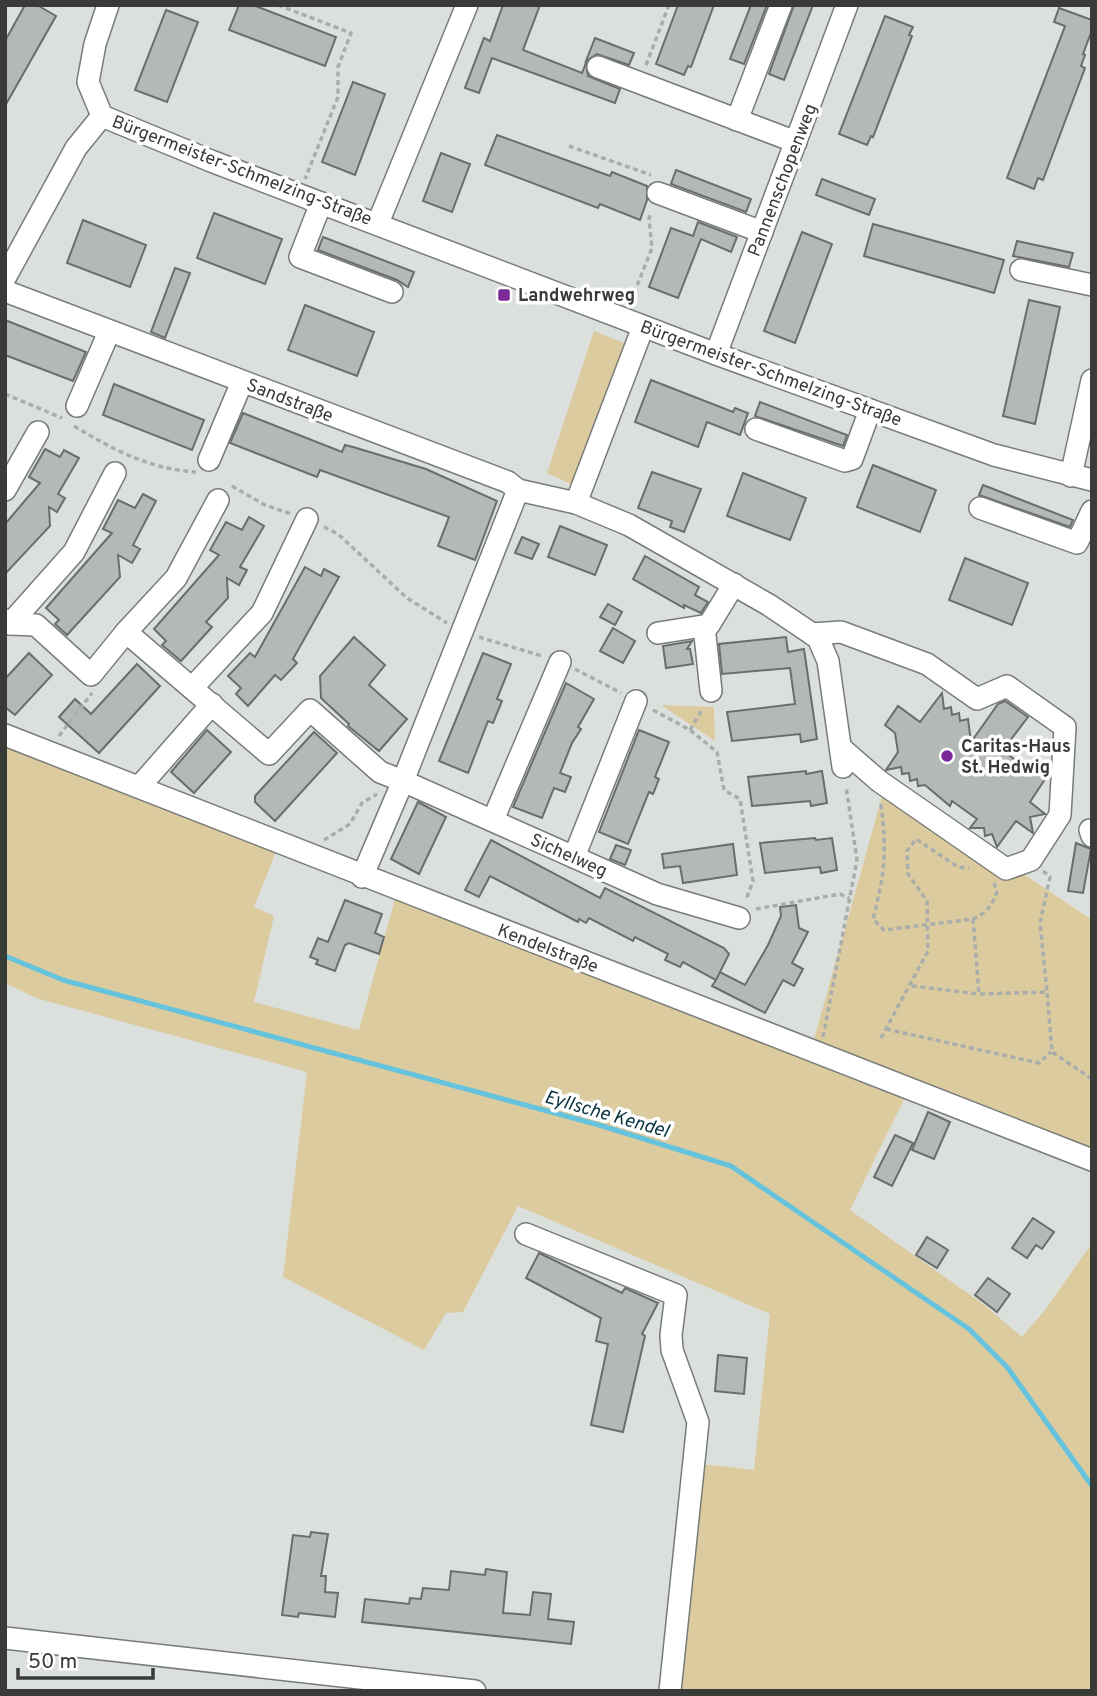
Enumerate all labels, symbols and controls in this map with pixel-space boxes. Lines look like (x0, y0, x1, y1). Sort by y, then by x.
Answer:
street label: Pannenschopenweg (744, 101, 823, 260)
street label: Bürgermeister-Schmelzing-Straße (108, 111, 375, 232)
place label: Landwehrweg (518, 285, 635, 308)
marker: Landwehrweg (496, 287, 512, 303)
street label: Bürgermeister-Schmelzing-Straße (637, 316, 904, 433)
street label: Sandstraße (243, 374, 336, 428)
place label: Caritas-Haus St. Hedwig (961, 736, 1071, 780)
marker: Caritas-Haus St. Hedwig (939, 748, 955, 764)
street label: Sichelweg (526, 829, 611, 884)
street label: Kendelstraße (494, 920, 601, 979)
water label: Eyllsche Kendel (542, 1086, 672, 1144)
scale bar (18, 1636, 152, 1680)
text: 50 m (28, 1649, 77, 1676)

